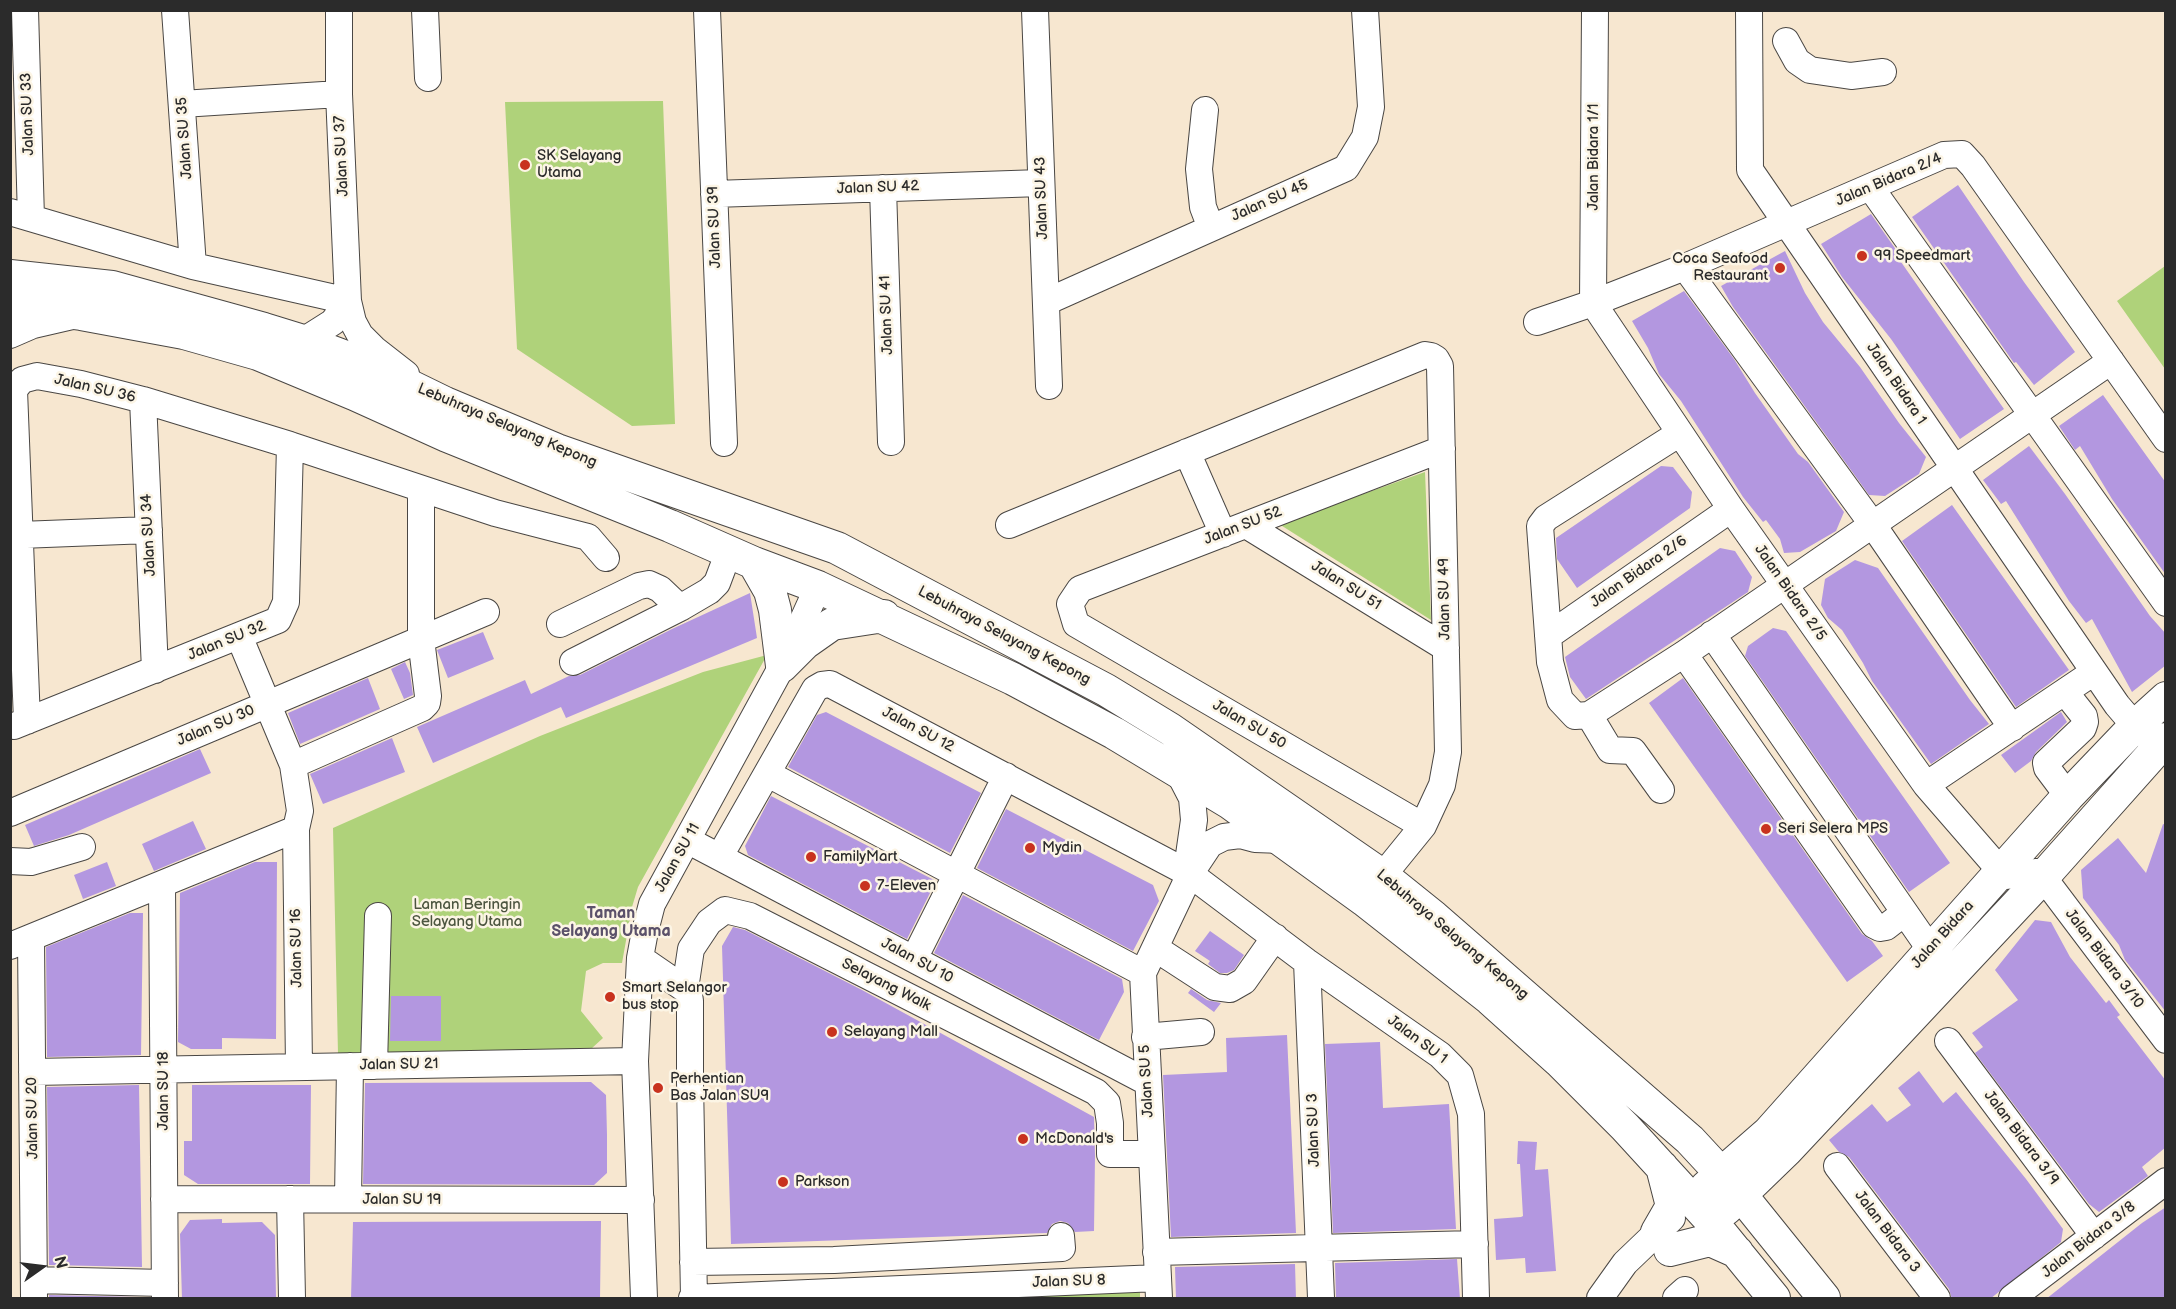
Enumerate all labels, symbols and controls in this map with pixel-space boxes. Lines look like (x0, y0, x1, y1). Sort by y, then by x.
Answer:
street label: Jalan SU 33 (18, 72, 38, 156)
street label: Jalan SU 35 (173, 96, 197, 180)
street label: Jalan Bidara 1/1 (1585, 103, 1603, 211)
street label: Jalan SU 37 (331, 115, 353, 197)
place label: SK Selayang Utama (537, 147, 621, 182)
street label: Jalan Bidara 2/4 (1833, 150, 1945, 210)
street label: Jalan SU 43 (1032, 156, 1052, 240)
marker: SK Selayang Utama (518, 158, 532, 172)
street label: Jalan SU 45 (1229, 176, 1311, 226)
street label: Jalan SU 42 (837, 178, 919, 198)
street label: Jalan SU 39 (705, 186, 725, 268)
place label: 99 Speedmart (1874, 247, 1971, 265)
marker: 99 Speedmart (1855, 249, 1869, 263)
place label: Coca Seafood Restaurant (1672, 250, 1768, 285)
marker: Coca Seafood Restaurant (1773, 261, 1787, 275)
street label: Jalan SU 41 (877, 275, 897, 355)
street label: Jalan Bidara 1 (1862, 340, 1930, 428)
street label: Jalan SU 36 (53, 371, 137, 407)
street label: Lebuhraya Selayang Kepong (415, 380, 599, 472)
street label: Jalan SU 34 (138, 493, 160, 577)
street label: Jalan SU 52 (1202, 503, 1284, 549)
street label: Jalan Bidara 2/6 (1587, 532, 1691, 612)
street label: Jalan Bidara 2/5 (1750, 542, 1830, 644)
street label: Jalan SU 51 (1308, 557, 1384, 615)
street label: Jalan SU 49 (1435, 558, 1455, 640)
street label: Lebuhraya Selayang Kepong (915, 583, 1093, 689)
street label: Jalan SU 32 (185, 617, 269, 665)
street label: Jalan SU 50 (1209, 697, 1289, 753)
street label: Jalan SU 30 (175, 702, 257, 750)
street label: Jalan SU 12 (879, 704, 957, 756)
street label: Jalan SU 11 (652, 820, 704, 896)
place label: Seri Selera MPS (1778, 820, 1888, 838)
marker: Seri Selera MPS (1759, 822, 1773, 836)
place label: Mydin (1042, 839, 1082, 857)
marker: Mydin (1023, 841, 1037, 855)
place label: FamilyMart (823, 848, 898, 866)
marker: FamilyMart (804, 850, 818, 864)
street label: Lebuhraya Selayang Kepong (1372, 866, 1532, 1004)
place label: 7-Eleven (877, 877, 936, 895)
marker: 7-Eleven (858, 879, 872, 893)
park label: Laman Beringin Selayang Utama (412, 896, 522, 931)
street label: Jalan Bidara (1908, 897, 1978, 973)
district label: Taman Selayang Utama (551, 904, 671, 942)
street label: Jalan Bidara 3/10 (2061, 906, 2147, 1012)
street label: Jalan SU 16 (287, 908, 307, 988)
street label: Jalan SU 10 (878, 935, 956, 987)
street label: Selayang Walk (838, 955, 934, 1015)
place label: Smart Selangor bus stop (622, 979, 727, 1014)
marker: Smart Selangor bus stop (603, 990, 617, 1004)
street label: Jalan SU 1 (1384, 1012, 1450, 1068)
place label: Selayang Mall (844, 1023, 938, 1041)
marker: Selayang Mall (825, 1025, 839, 1039)
street label: Jalan SU 5 (1136, 1044, 1158, 1118)
street label: Jalan SU 18 (155, 1052, 173, 1130)
street label: Jalan SU 21 (359, 1055, 439, 1075)
place label: Perhentian Bas Jalan SU9 (670, 1070, 769, 1105)
street label: Jalan SU 20 (23, 1077, 43, 1159)
marker: Perhentian Bas Jalan SU9 (651, 1081, 665, 1095)
street label: Jalan Bidara 3/9 (1980, 1087, 2062, 1189)
street label: Jalan SU 3 (1304, 1093, 1324, 1167)
place label: McDonald's (1035, 1130, 1114, 1148)
marker: McDonald's (1016, 1132, 1030, 1146)
place label: Parkson (795, 1173, 849, 1191)
marker: Parkson (776, 1175, 790, 1189)
street label: Jalan Bidara 3 (1850, 1187, 1924, 1277)
street label: Jalan SU 19 (363, 1191, 441, 1209)
street label: Jalan Bidara 3/8 (2039, 1198, 2139, 1282)
north arrow (12, 1237, 72, 1297)
text: N (49, 1254, 71, 1271)
street label: Jalan SU 8 (1032, 1272, 1106, 1292)

